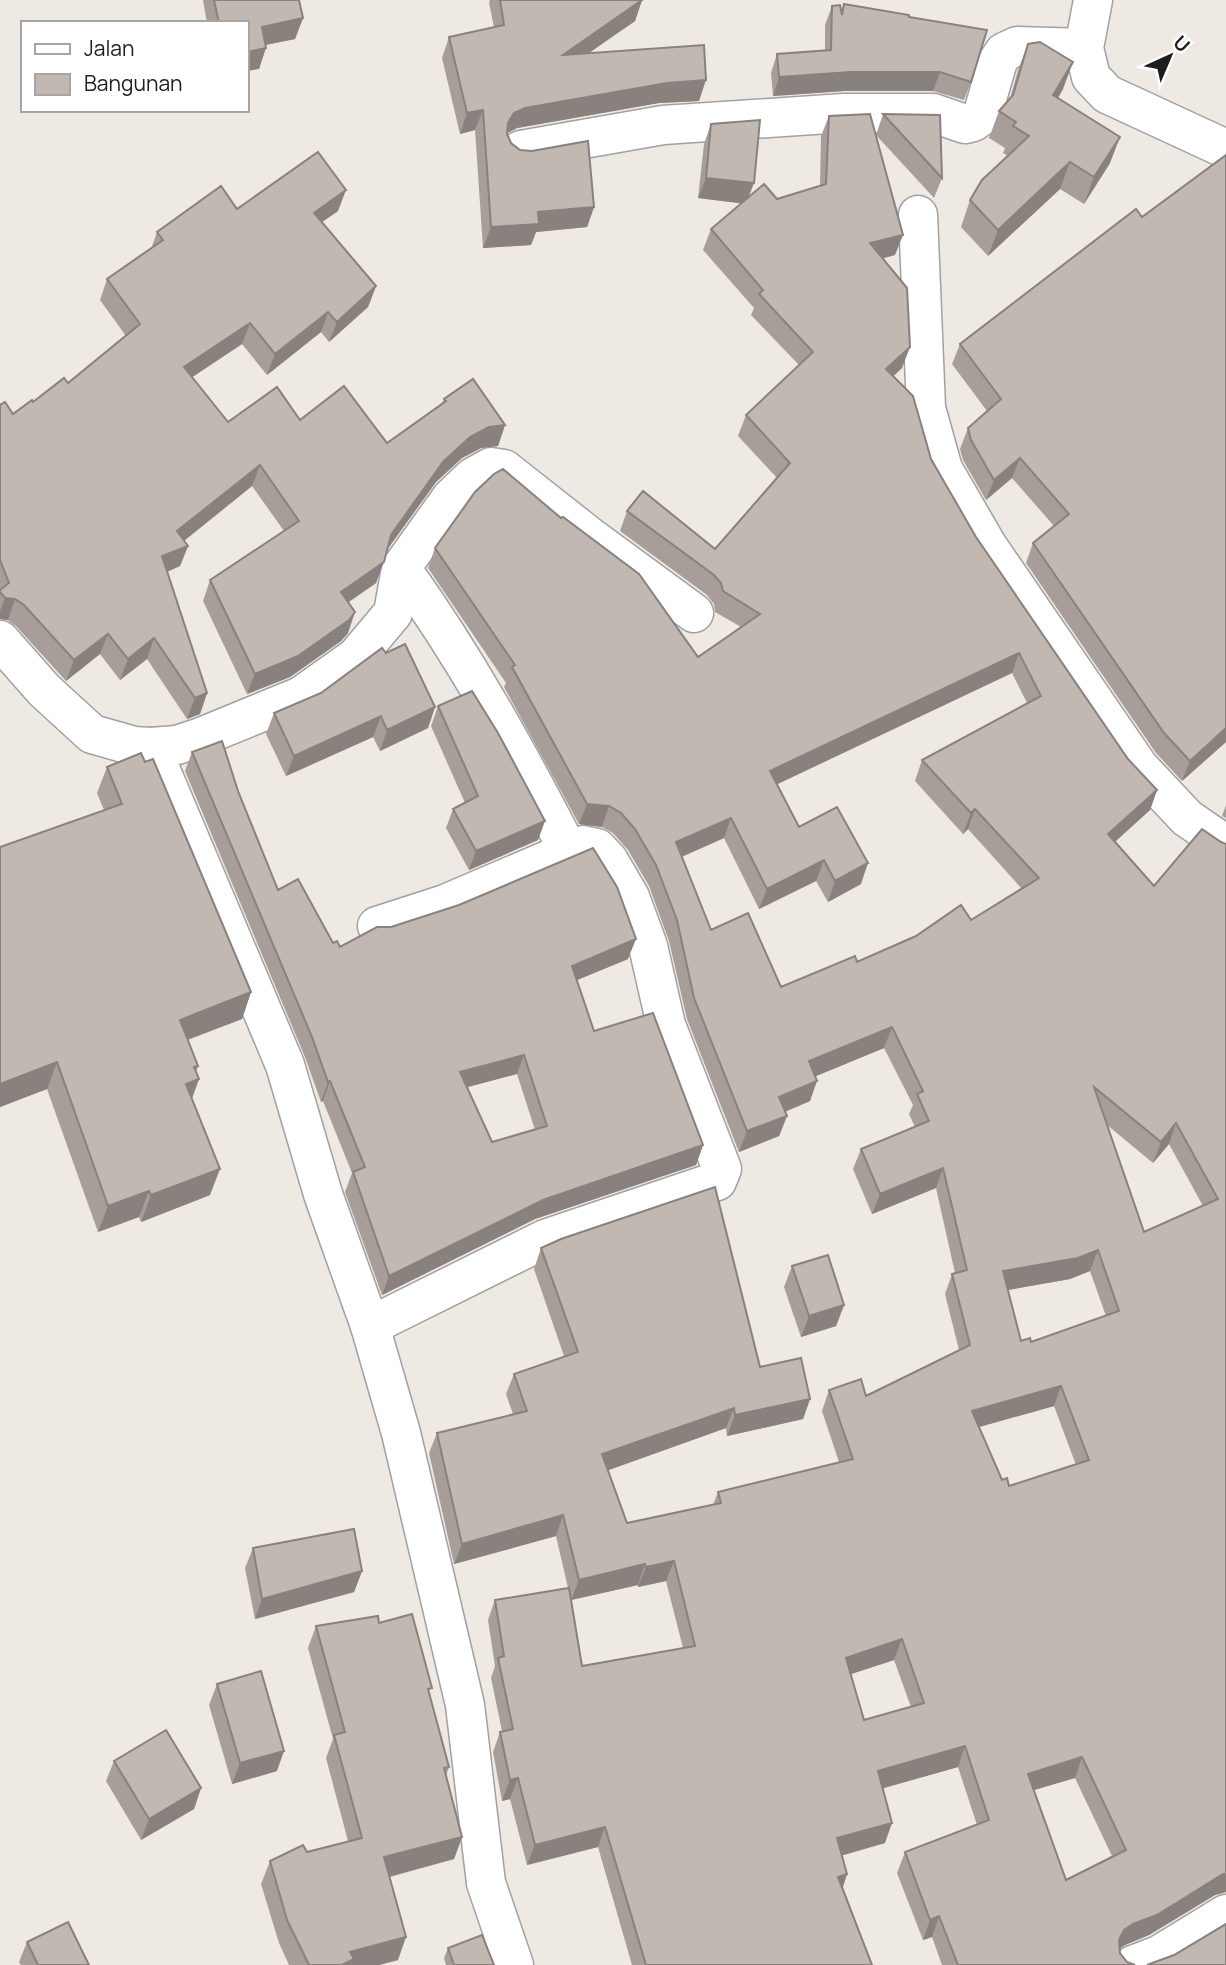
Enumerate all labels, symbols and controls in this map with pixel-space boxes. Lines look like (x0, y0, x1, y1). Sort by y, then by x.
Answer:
legend (21, 21, 248, 112)
north arrow (1135, 21, 1205, 91)
text: U (1168, 30, 1196, 58)
text: Jalan (84, 34, 134, 62)
text: Bangunan (84, 69, 183, 97)

